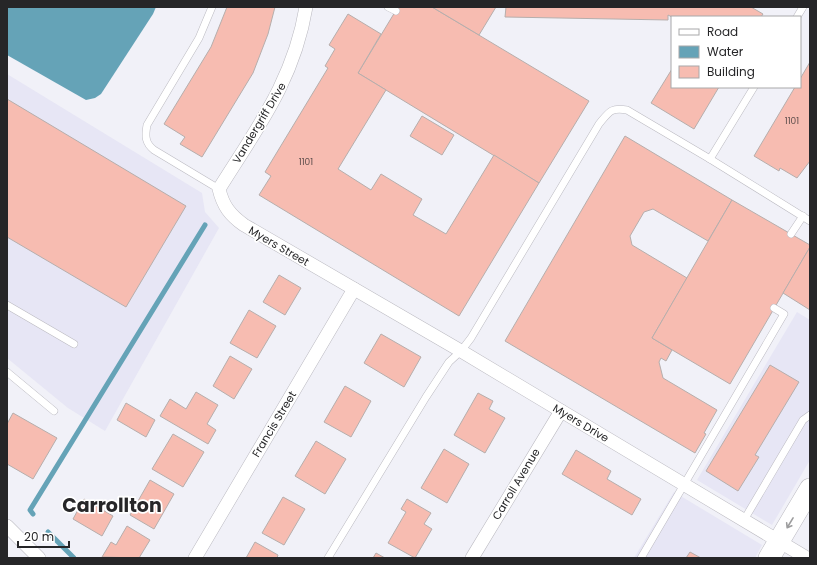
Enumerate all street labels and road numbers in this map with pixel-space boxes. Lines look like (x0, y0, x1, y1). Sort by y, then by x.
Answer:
street label: Vandergriff Drive (228, 79, 290, 167)
street label: Myers Street (246, 222, 312, 270)
street label: Francis Street (248, 388, 300, 460)
street label: Myers Drive (550, 400, 612, 446)
street label: Carroll Avenue (488, 445, 544, 523)

